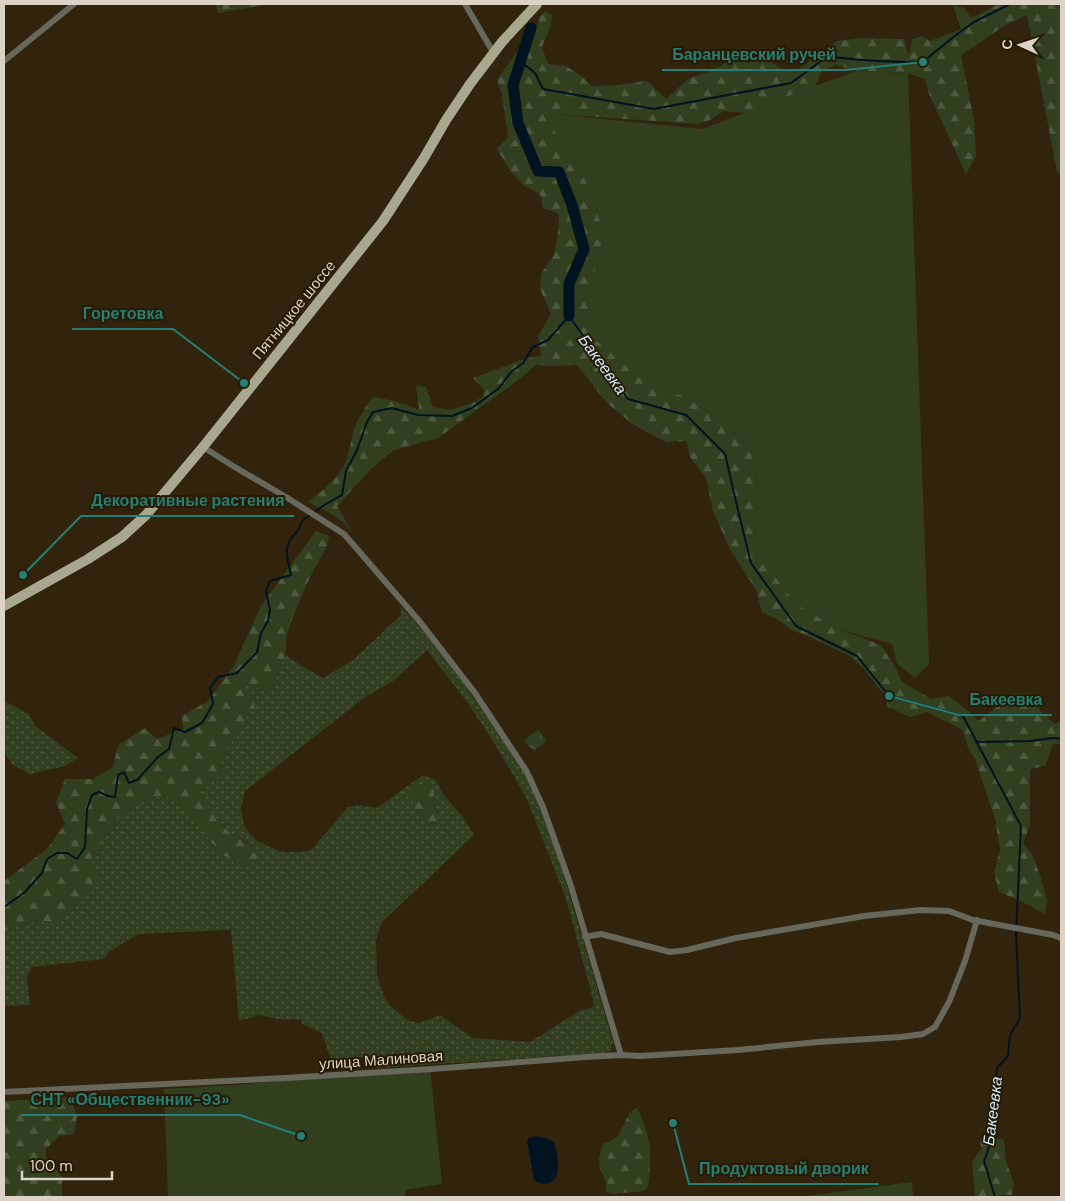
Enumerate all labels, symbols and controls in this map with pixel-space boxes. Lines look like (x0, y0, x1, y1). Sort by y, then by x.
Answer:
north arrow (995, 20, 1045, 70)
callout: Баранцевский ручей (662, 39, 846, 70)
text: С (998, 39, 1016, 50)
text: Баранцевский ручей (672, 44, 836, 65)
street label: Пятницкое шоссе (248, 256, 340, 364)
callout: Горетовка (72, 298, 173, 329)
text: Горетовка (83, 303, 163, 324)
water label: Бакеевка (574, 330, 632, 399)
callout: Декоративные растения (81, 485, 294, 516)
text: Декоративные растения (91, 490, 285, 511)
callout: Бакеевка (959, 684, 1052, 715)
text: Бакеевка (970, 689, 1043, 710)
street label: улица Малиновая (318, 1046, 444, 1074)
water label: Бакеевка (978, 1075, 1007, 1147)
callout: СНТ «Общественник-93» (21, 1084, 240, 1115)
text: СНТ «Общественник-93» (31, 1089, 229, 1110)
scale bar (22, 1148, 112, 1180)
callout: Продуктовый дворик (689, 1153, 879, 1184)
text: 100 m (30, 1156, 73, 1176)
text: Продуктовый дворик (699, 1158, 870, 1179)

